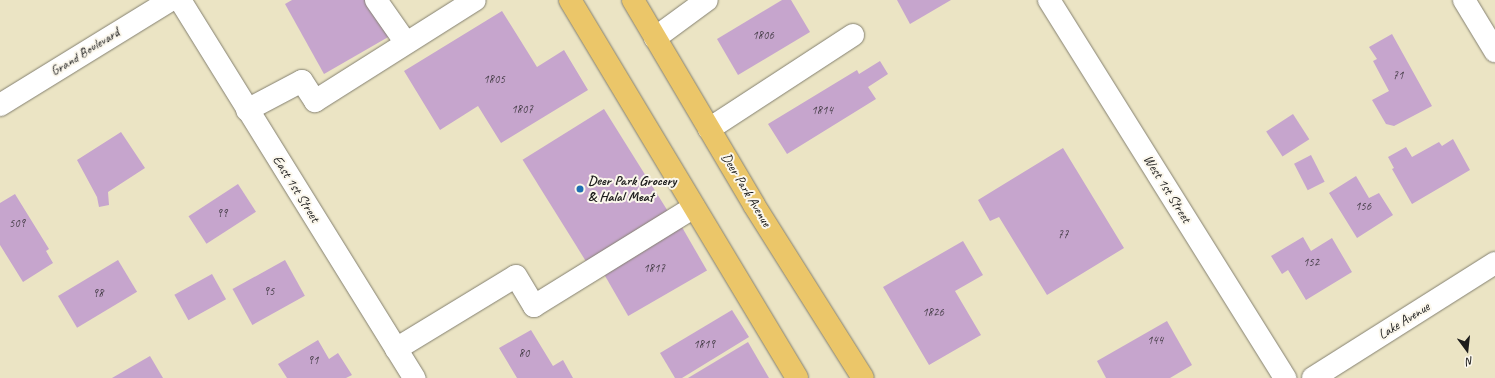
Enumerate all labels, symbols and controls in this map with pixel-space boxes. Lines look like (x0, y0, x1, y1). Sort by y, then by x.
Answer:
street label: Grand Boulevard (47, 24, 123, 80)
house number: 1806 (752, 29, 774, 43)
house number: 71 (1393, 69, 1403, 83)
house number: 1805 (483, 73, 505, 87)
house number: 1807 (511, 103, 533, 117)
house number: 1814 (811, 104, 833, 118)
street label: Deer Park Avenue (717, 150, 775, 230)
street label: East 1st Street (269, 152, 323, 226)
street label: West 1st Street (1139, 152, 1195, 226)
place label: Deer Park Grocery & Halal Meat (588, 173, 677, 206)
marker: Deer Park Grocery & Halal Meat (575, 184, 585, 194)
house number: 156 (1355, 200, 1371, 214)
house number: 99 (217, 207, 227, 221)
house number: 509 (9, 217, 25, 231)
house number: 77 (1058, 228, 1068, 242)
house number: 152 (1303, 256, 1319, 270)
house number: 1817 (643, 262, 665, 276)
house number: 95 (264, 285, 274, 299)
house number: 98 (93, 287, 103, 301)
street label: Lake Avenue (1375, 299, 1433, 343)
house number: 1826 (922, 306, 944, 320)
north arrow (1447, 330, 1487, 370)
house number: 144 (1147, 334, 1163, 348)
house number: 1819 (693, 338, 715, 352)
house number: 80 (519, 347, 529, 361)
house number: 91 (308, 354, 318, 368)
text: N (1465, 354, 1475, 369)

